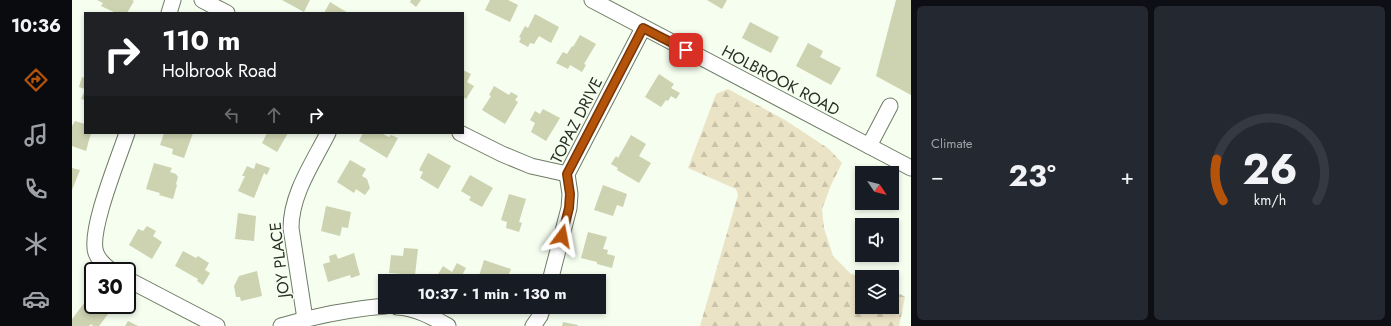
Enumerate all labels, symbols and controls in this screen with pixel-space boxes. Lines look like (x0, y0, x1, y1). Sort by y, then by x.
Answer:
text: 10:36 (11, 13, 61, 39)
text: 110 m (162, 20, 240, 61)
icon: right (96, 28, 148, 80)
pin (669, 33, 703, 67)
icon: arrive (675, 39, 697, 61)
street label: HOLBROOK ROAD (718, 40, 844, 121)
text: Holbrook Road (162, 58, 277, 84)
icon: directions (22, 66, 50, 94)
street label: TOPAZ DRIVE (545, 73, 608, 167)
icon: left (221, 104, 243, 126)
icon: ahead (263, 104, 285, 126)
icon: right (305, 104, 327, 126)
icon: music (22, 121, 50, 149)
text: Climate (931, 134, 972, 153)
text: 26 (1242, 139, 1297, 200)
text: 23° (1009, 154, 1056, 197)
text: − (931, 160, 944, 192)
text: + (1120, 160, 1134, 192)
north arrow (855, 166, 899, 210)
map controls (855, 166, 899, 314)
icon: phone (22, 175, 50, 203)
text: km/h (1253, 190, 1286, 210)
position arrow (541, 215, 583, 257)
button: sound (855, 218, 899, 262)
street label: JOY PLACE (263, 221, 296, 301)
icon: climate (22, 230, 50, 258)
speed limit sign: 30 (84, 262, 136, 314)
button: layers (855, 270, 899, 314)
text: 10:37 · 1 min · 130 m (417, 283, 567, 305)
icon: car (22, 285, 50, 313)

